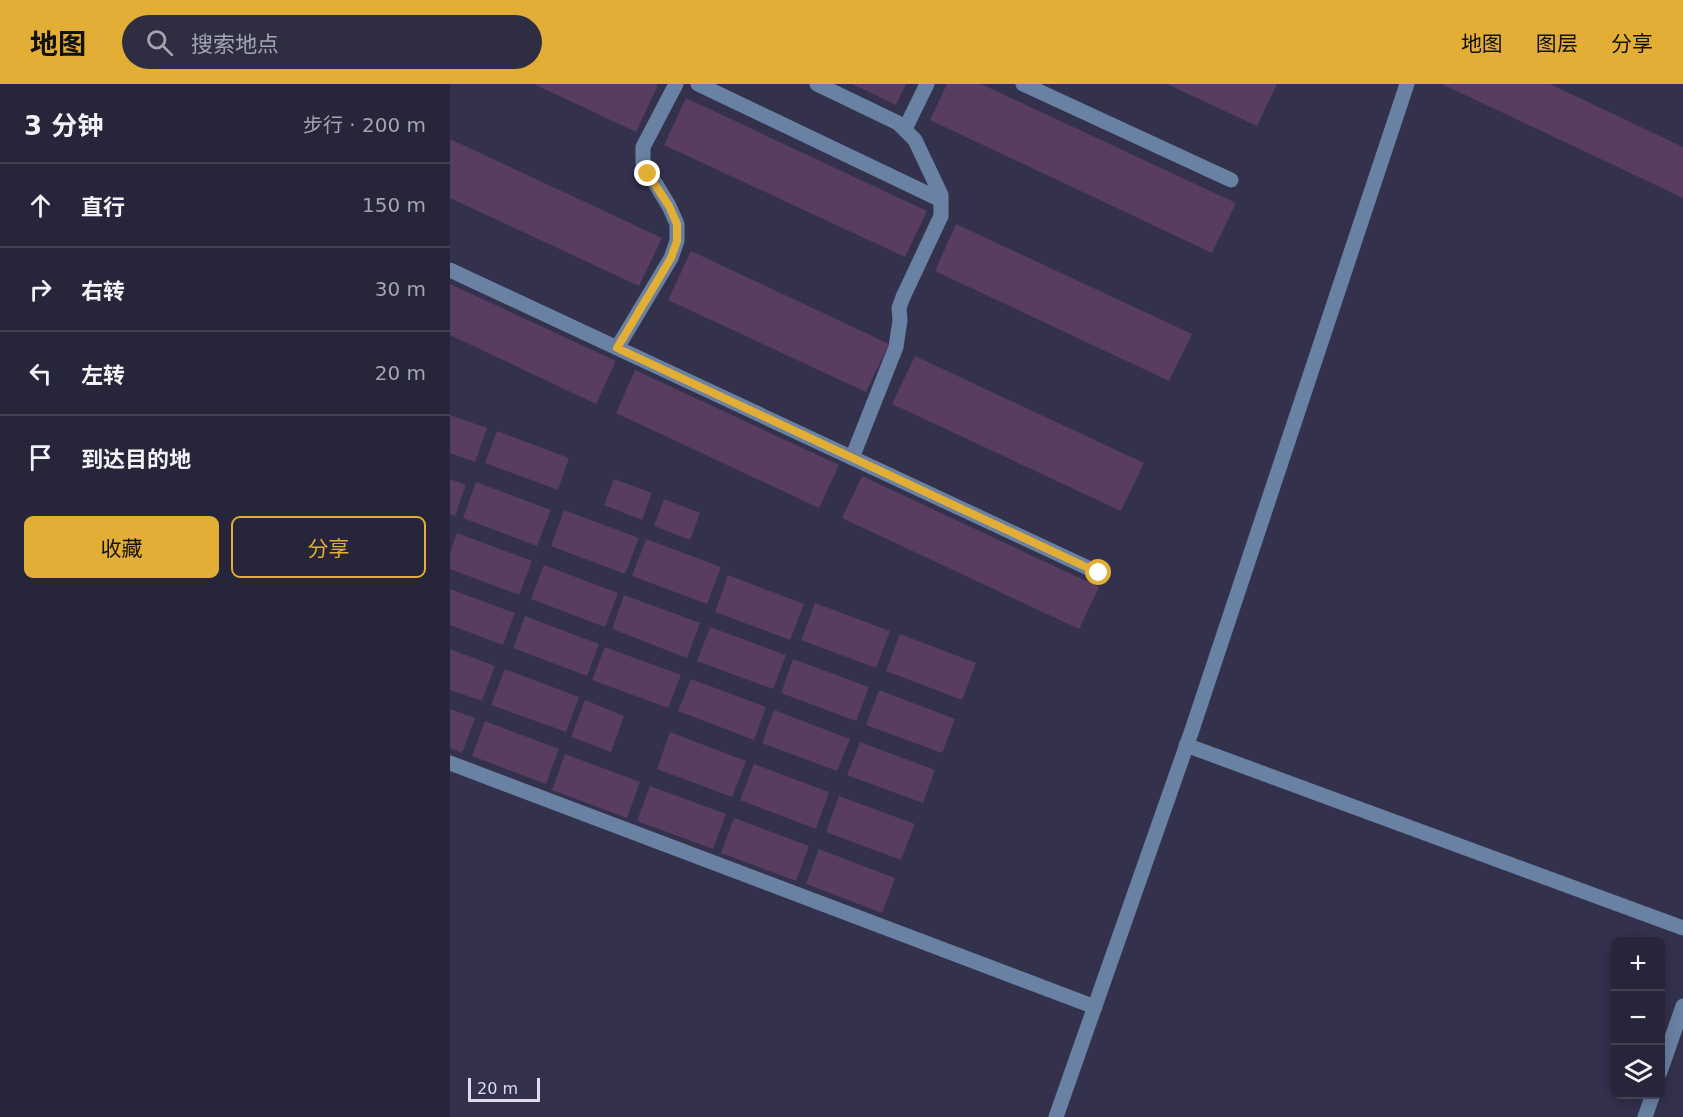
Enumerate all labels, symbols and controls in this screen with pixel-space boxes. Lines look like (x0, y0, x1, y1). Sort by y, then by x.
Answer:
search box (122, 15, 542, 69)
icon: search (143, 26, 176, 59)
text: 地图 (30, 28, 86, 61)
text: 搜索地点 (191, 32, 279, 57)
text: 地图 (1461, 32, 1503, 56)
text: 图层 (1536, 32, 1578, 56)
text: 分享 (1611, 32, 1653, 56)
text: 3 分钟 (24, 111, 103, 141)
text: 步行 · 200 m (303, 113, 426, 137)
route end (634, 160, 660, 186)
icon: ahead (24, 189, 57, 222)
text: 150 m (362, 193, 426, 217)
text: 直行 (81, 195, 125, 220)
icon: right (24, 273, 57, 306)
text: 30 m (375, 277, 426, 301)
text: 右转 (81, 279, 125, 304)
icon: left (24, 357, 57, 390)
text: 20 m (375, 361, 426, 385)
text: 左转 (81, 363, 125, 388)
icon: arrive (24, 441, 57, 474)
text: 到达目的地 (81, 447, 191, 472)
button: 收藏 (24, 516, 219, 578)
button: 分享 (231, 516, 426, 578)
route start (1085, 559, 1111, 585)
map controls (1611, 937, 1665, 1099)
button: + (1611, 937, 1665, 991)
button: − (1611, 991, 1665, 1045)
button: layers (1611, 1045, 1665, 1099)
scale bar (468, 1075, 540, 1102)
text: 20 m (477, 1079, 518, 1098)

